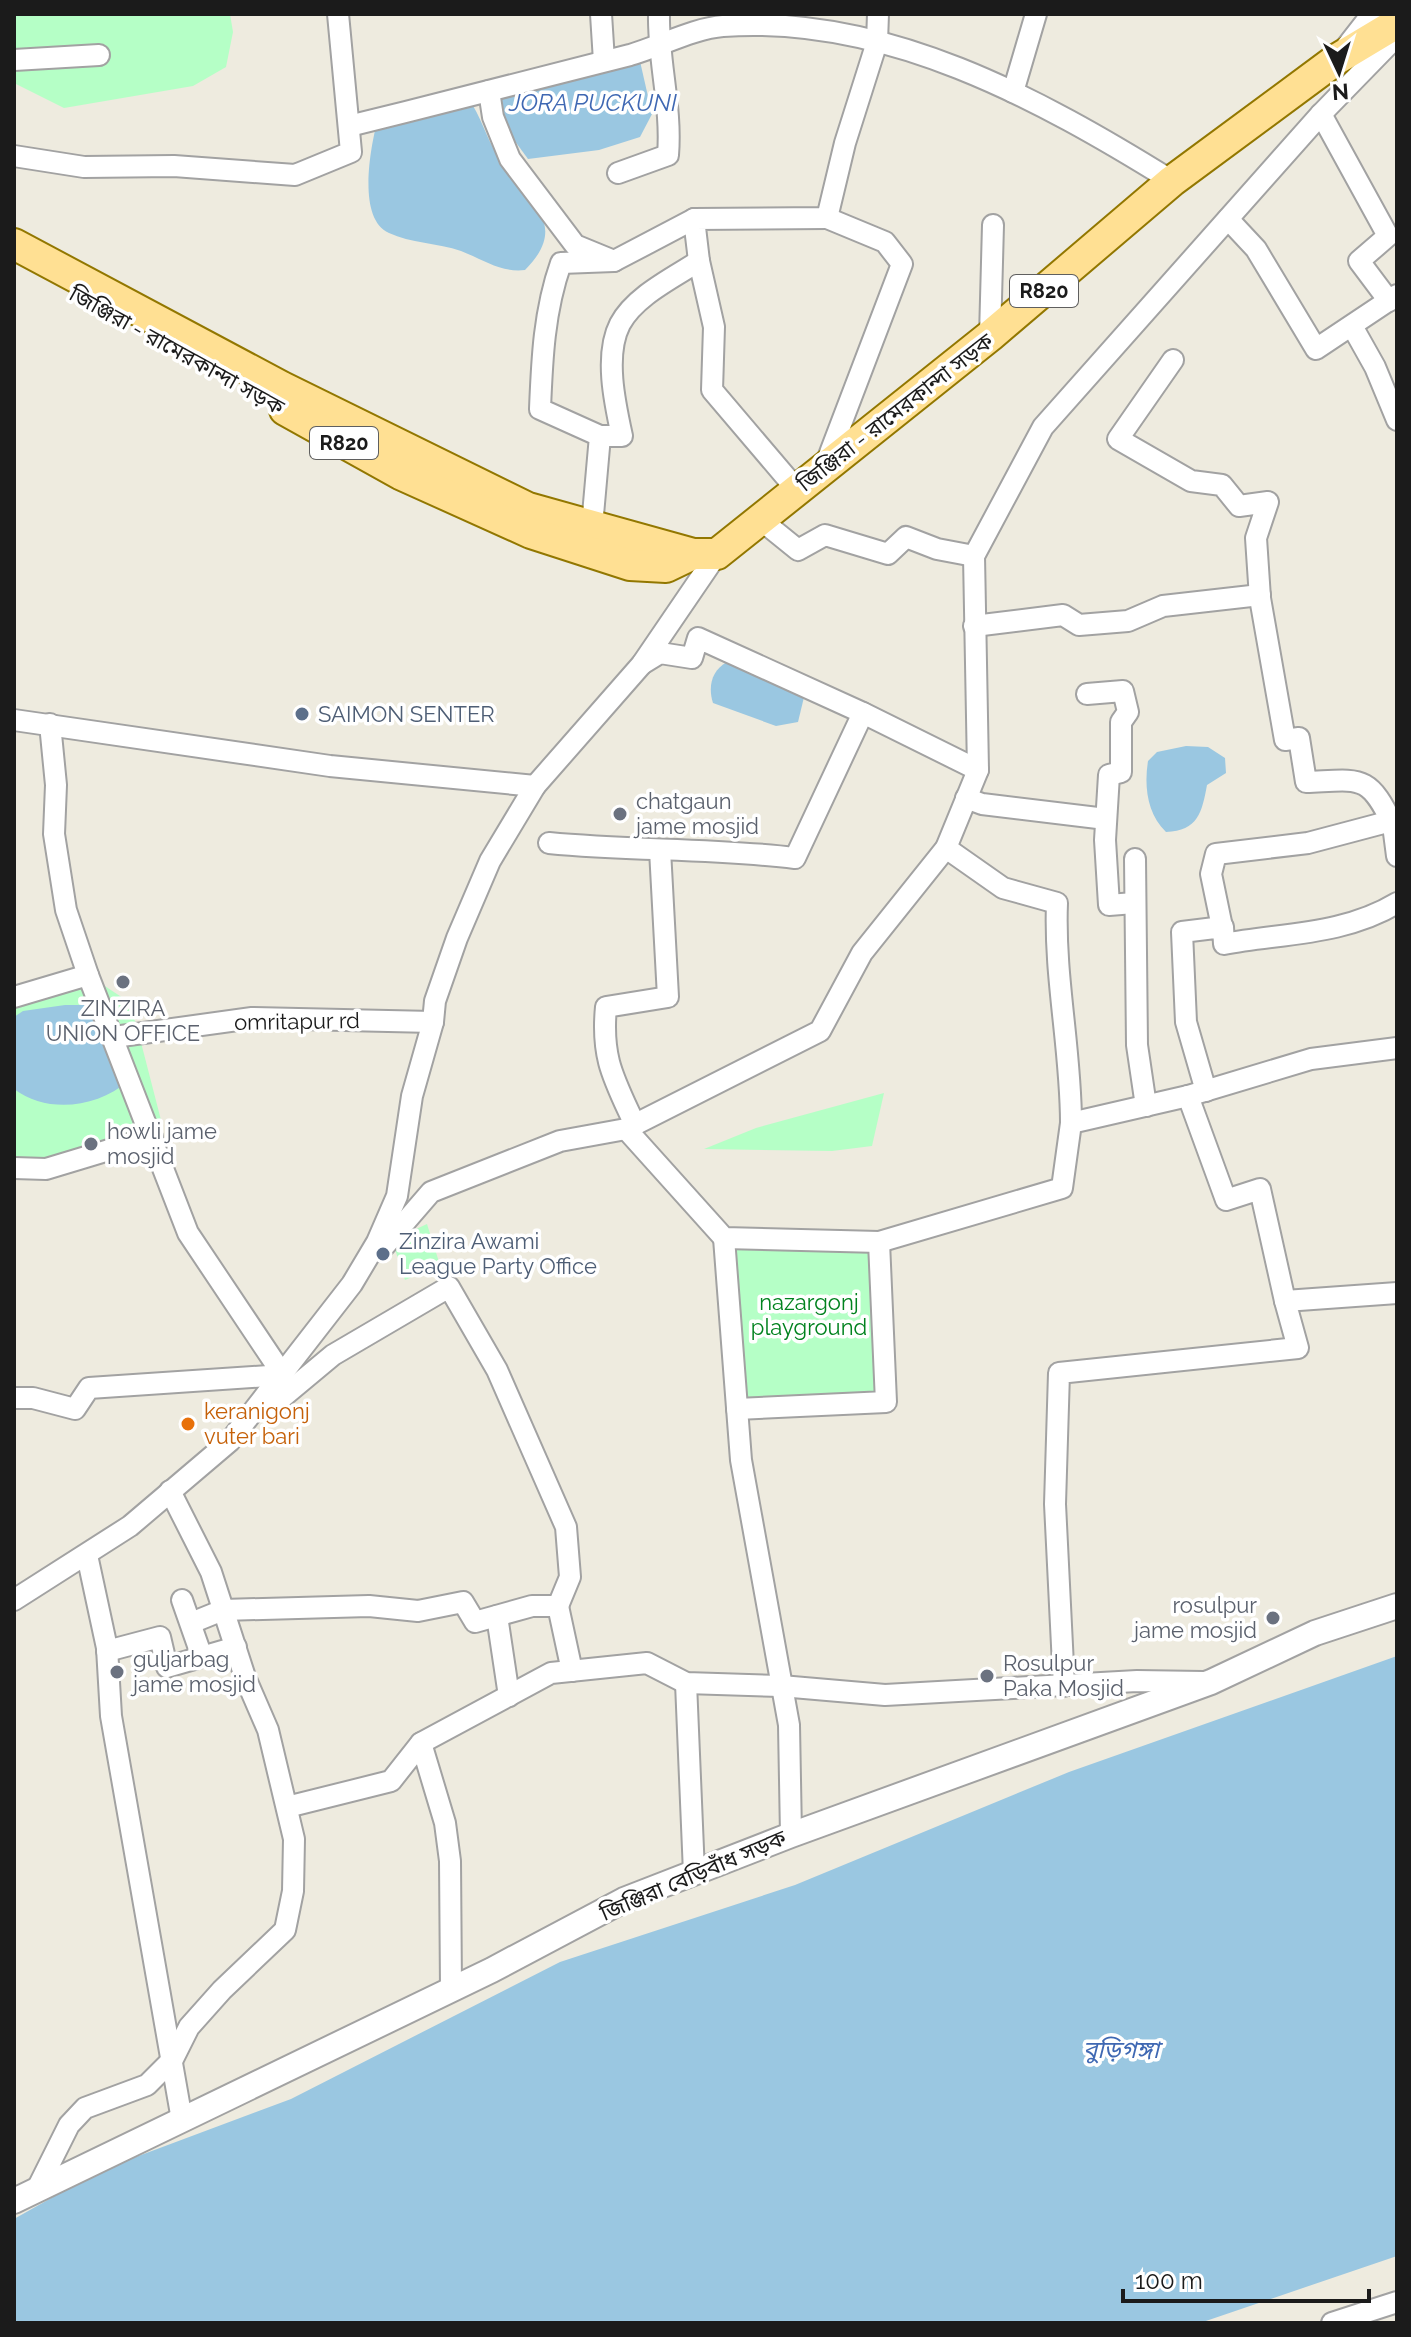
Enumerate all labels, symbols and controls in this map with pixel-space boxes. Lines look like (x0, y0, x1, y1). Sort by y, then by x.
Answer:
north arrow (1299, 32, 1379, 112)
text: N (1331, 78, 1350, 106)
water label: JORA PUCKUNI (508, 88, 677, 117)
road number: R820 (1010, 275, 1078, 307)
street label: জিঞ্জিরা - রামেরকান্দা সড়ক (64, 280, 289, 420)
street label: জিঞ্জিরা - রামেরকান্দা সড়ক (791, 327, 998, 497)
road number: R820 (310, 427, 378, 459)
place label: SAIMON SENTER (318, 701, 495, 727)
marker: SAIMON SENTER (293, 705, 311, 723)
place label: chatgaun jame mosjid (633, 788, 759, 839)
marker: chatgaun jame mosjid (611, 805, 629, 823)
marker: ZINZIRA UNION OFFICE (114, 973, 132, 991)
place label: ZINZIRA UNION OFFICE (46, 995, 200, 1046)
street label: omritapur rd (234, 1007, 360, 1035)
place label: howli jame mosjid (107, 1118, 217, 1169)
marker: howli jame mosjid (82, 1135, 100, 1153)
place label: Zinzira Awami League Party Office (399, 1228, 597, 1279)
marker: Zinzira Awami League Party Office (374, 1245, 392, 1263)
park label: nazargonj playground (751, 1289, 867, 1340)
place label: keranigonj vuter bari (204, 1398, 310, 1449)
marker: keranigonj vuter bari (179, 1415, 197, 1433)
place label: rosulpur jame mosjid (1131, 1592, 1257, 1643)
marker: rosulpur jame mosjid (1264, 1609, 1282, 1627)
place label: guljarbag jame mosjid (130, 1646, 256, 1697)
place label: Rosulpur Paka Mosjid (1003, 1650, 1124, 1701)
marker: guljarbag jame mosjid (108, 1663, 126, 1681)
marker: Rosulpur Paka Mosjid (978, 1667, 996, 1685)
street label: জিঞ্জিরা বেড়িবাঁধ সড়ক (595, 1824, 790, 1926)
water label: বুড়িগঙ্গা (1083, 2035, 1164, 2064)
scale bar (1123, 2253, 1369, 2303)
text: 100 m (1135, 2266, 1203, 2295)

